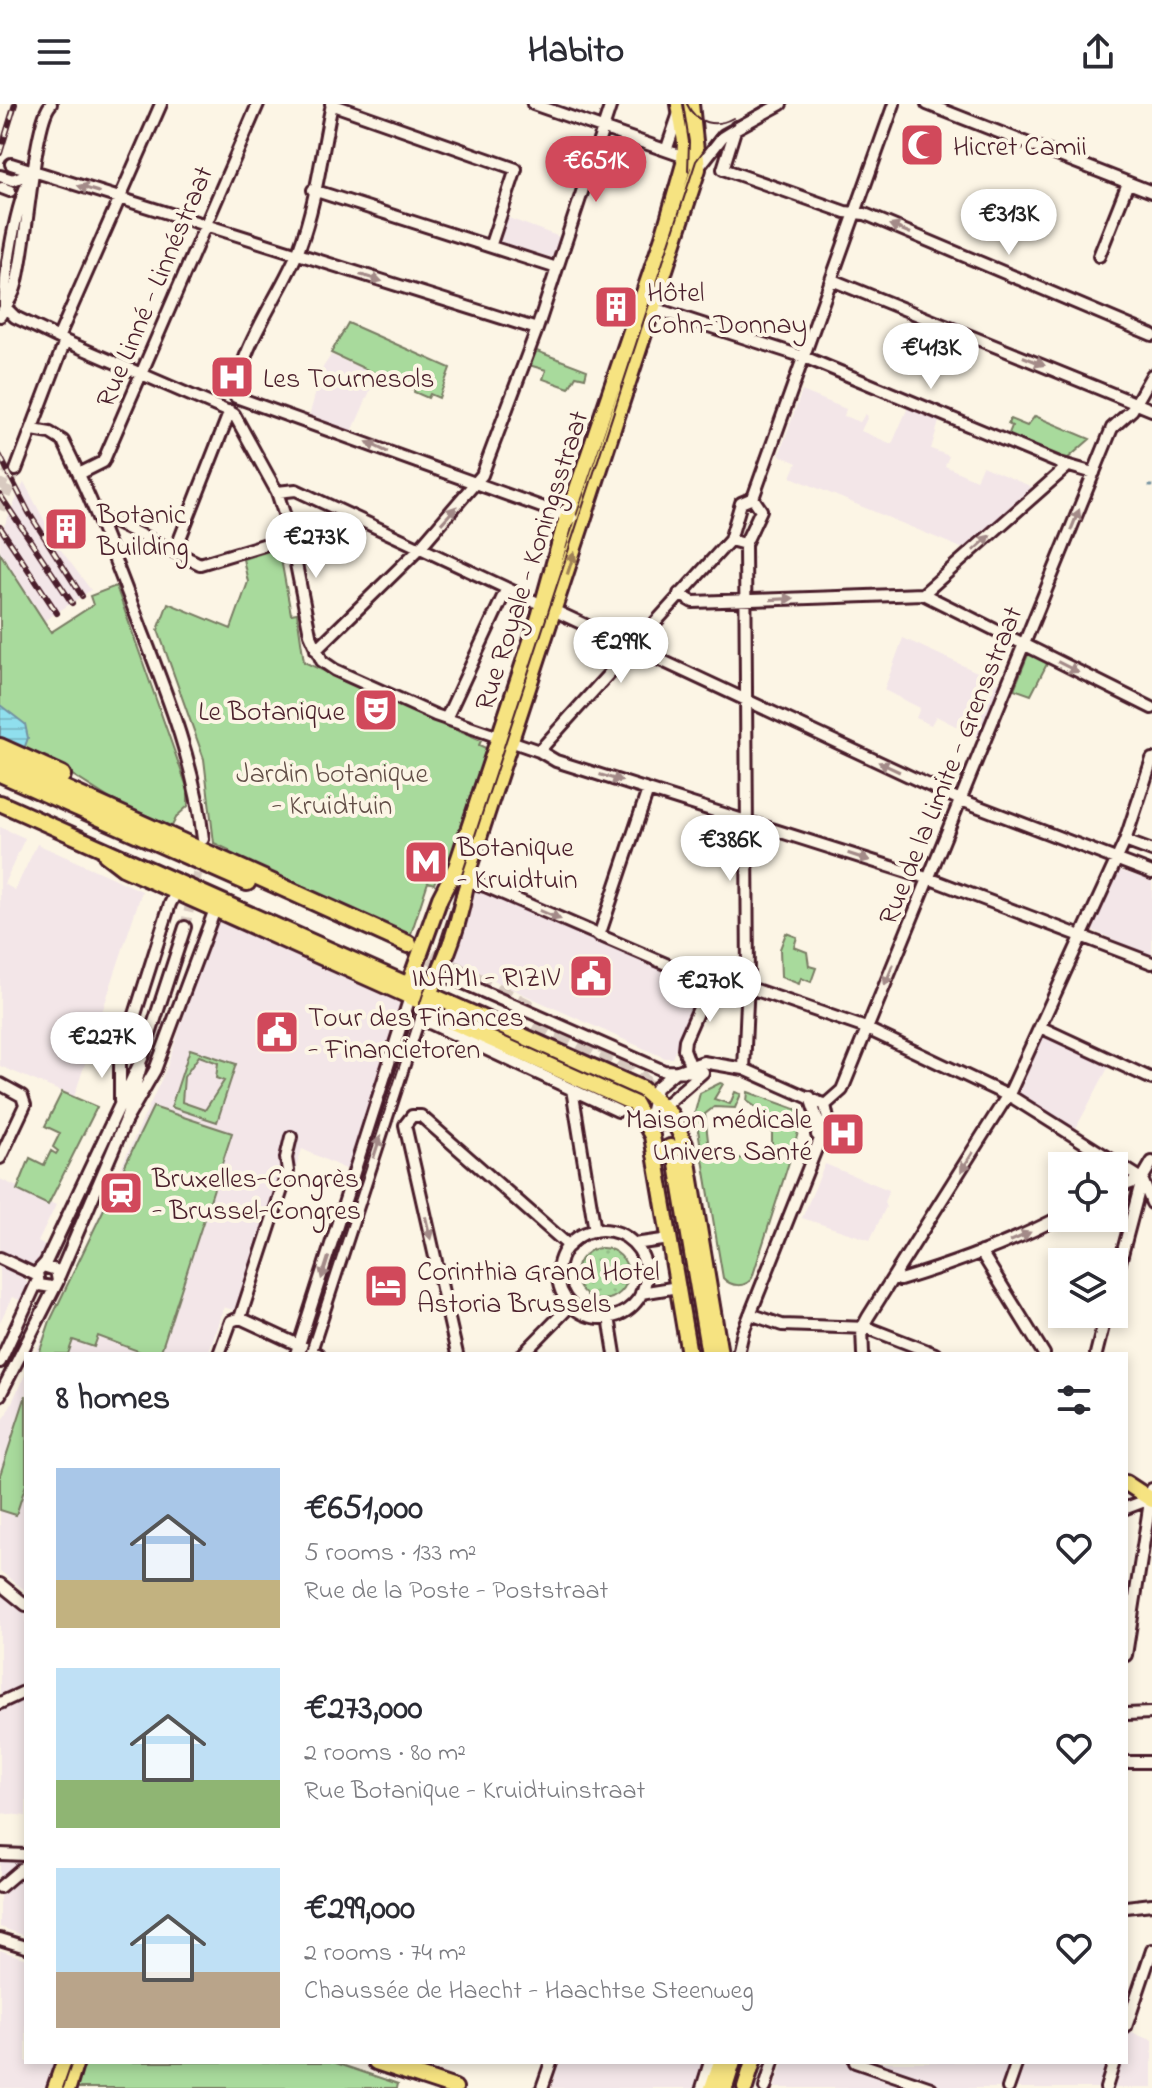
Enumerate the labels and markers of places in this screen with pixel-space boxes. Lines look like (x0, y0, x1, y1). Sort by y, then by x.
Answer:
mosque icon: Hicret Camii (898, 121, 946, 169)
place label: Hicret Camii (953, 128, 1087, 169)
pin: €651K (540, 136, 652, 204)
pin: €313K (953, 189, 1065, 257)
place label: Hôtel Cohn-Donnay (647, 274, 807, 347)
building icon: Hôtel Cohn-Donnay (592, 283, 640, 331)
pin: €413K (875, 323, 987, 391)
hospital icon: Les Tournesols (208, 353, 256, 401)
place label: Les Tournesols (263, 360, 435, 401)
place label: Botanic Building (96, 496, 189, 569)
building icon: Botanic Building (42, 505, 90, 553)
pin: €273K (260, 512, 372, 580)
pin: €299K (565, 617, 677, 685)
theatre icon: Le Botanique (352, 686, 400, 734)
place label: Le Botanique (198, 693, 345, 734)
pin: €386K (674, 815, 786, 883)
place label: Botanique - Kruidtuin (456, 829, 578, 902)
metro station icon: Botanique - Kruidtuin (402, 838, 450, 886)
public building icon: INAMI - RIZIV (567, 952, 615, 1000)
pin: €270K (654, 956, 766, 1024)
place label: INAMI - RIZIV (411, 959, 561, 1000)
place label: Tour des Finances - Financietoren (308, 999, 524, 1072)
public building icon: Tour des Finances - Financietoren (253, 1008, 301, 1056)
pin: €227K (46, 1012, 158, 1080)
place label: Maison médicale Univers Santé (625, 1101, 812, 1174)
hospital icon: Maison médicale Univers Santé (819, 1110, 867, 1158)
place label: Bruxelles-Congrès - Brussel-Congres (151, 1160, 361, 1233)
station icon: Bruxelles-Congrès - Brussel-Congres (97, 1169, 145, 1217)
place label: Corinthia Grand Hotel Astoria Brussels (417, 1253, 660, 1326)
hotel icon: Corinthia Grand Hotel Astoria Brussels (362, 1262, 410, 1310)

